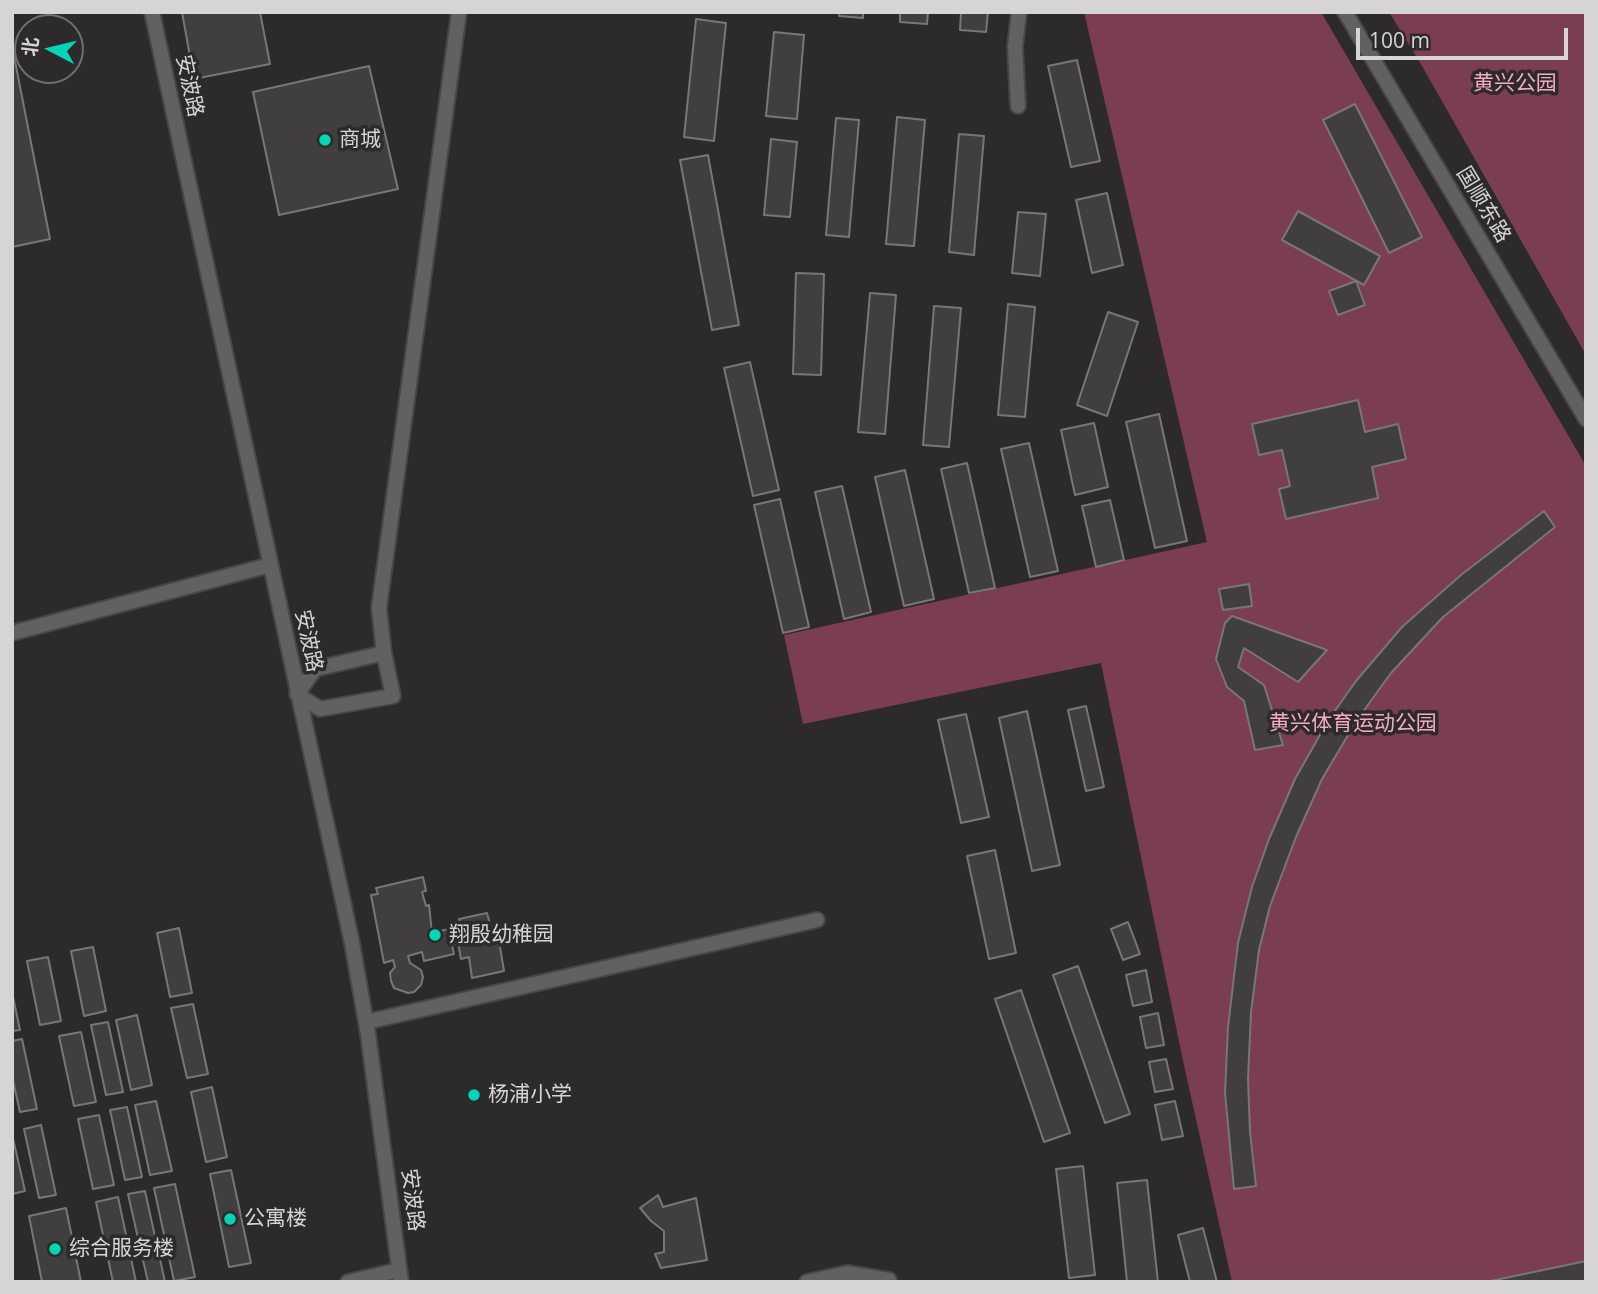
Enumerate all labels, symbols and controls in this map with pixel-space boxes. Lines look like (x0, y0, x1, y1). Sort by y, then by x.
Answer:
north arrow (14, 14, 84, 84)
scale bar (1360, 14, 1572, 58)
text: 100 m (1369, 26, 1430, 54)
text: 北 (16, 36, 44, 58)
street label: 安波路 (170, 53, 208, 119)
park label: 黄兴公园 (1473, 71, 1557, 97)
place label: 商城 (339, 127, 381, 153)
marker: 商城 (317, 132, 333, 148)
street label: 国顺东路 (1451, 163, 1515, 247)
street label: 安波路 (289, 608, 327, 674)
park label: 黄兴体育运动公园 (1269, 711, 1437, 737)
place label: 翔殷幼稚园 (449, 922, 554, 948)
marker: 翔殷幼稚园 (427, 927, 443, 943)
place label: 杨浦小学 (488, 1082, 572, 1108)
marker: 杨浦小学 (466, 1087, 482, 1103)
street label: 安波路 (396, 1167, 428, 1233)
place label: 公寓楼 (244, 1206, 307, 1232)
marker: 公寓楼 (222, 1211, 238, 1227)
place label: 综合服务楼 (69, 1236, 174, 1262)
marker: 综合服务楼 (47, 1241, 63, 1257)

